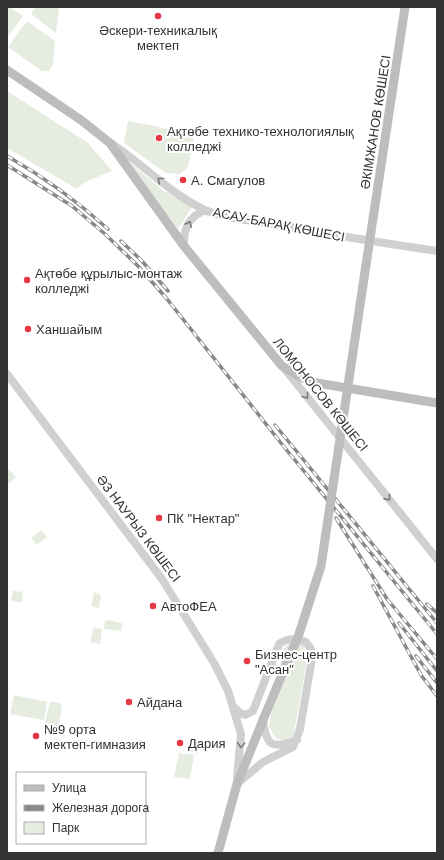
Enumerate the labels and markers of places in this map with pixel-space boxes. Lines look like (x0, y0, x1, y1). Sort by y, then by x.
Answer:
marker: Әскери-техникалық мектеп (153, 11, 163, 21)
place label: Әскери-техникалық мектеп (99, 23, 217, 53)
place label: Ақтөбе технико-технологиялық колледжі (167, 124, 354, 154)
marker: Ақтөбе технико-технологиялық колледжі (154, 133, 164, 143)
place label: А. Смагулов (191, 173, 265, 188)
marker: А. Смагулов (178, 175, 188, 185)
place label: Ақтөбе құрылыс-монтаж колледжі (35, 266, 183, 296)
marker: Ақтөбе құрылыс-монтаж колледжі (22, 275, 32, 285)
place label: Ханшайым (36, 322, 102, 337)
marker: Ханшайым (23, 324, 33, 334)
place label: ПК "Нектар" (167, 511, 240, 526)
marker: ПК "Нектар" (154, 513, 164, 523)
place label: АвтоФЕА (161, 599, 217, 614)
marker: АвтоФЕА (148, 601, 158, 611)
place label: Бизнес-центр "Асан" (255, 647, 337, 677)
marker: Бизнес-центр "Асан" (242, 656, 252, 666)
place label: Айдана (137, 695, 183, 710)
marker: Айдана (124, 697, 134, 707)
place label: №9 орта мектеп-гимназия (44, 722, 146, 752)
marker: №9 орта мектеп-гимназия (31, 731, 41, 741)
place label: Дария (188, 736, 226, 751)
marker: Дария (175, 738, 185, 748)

